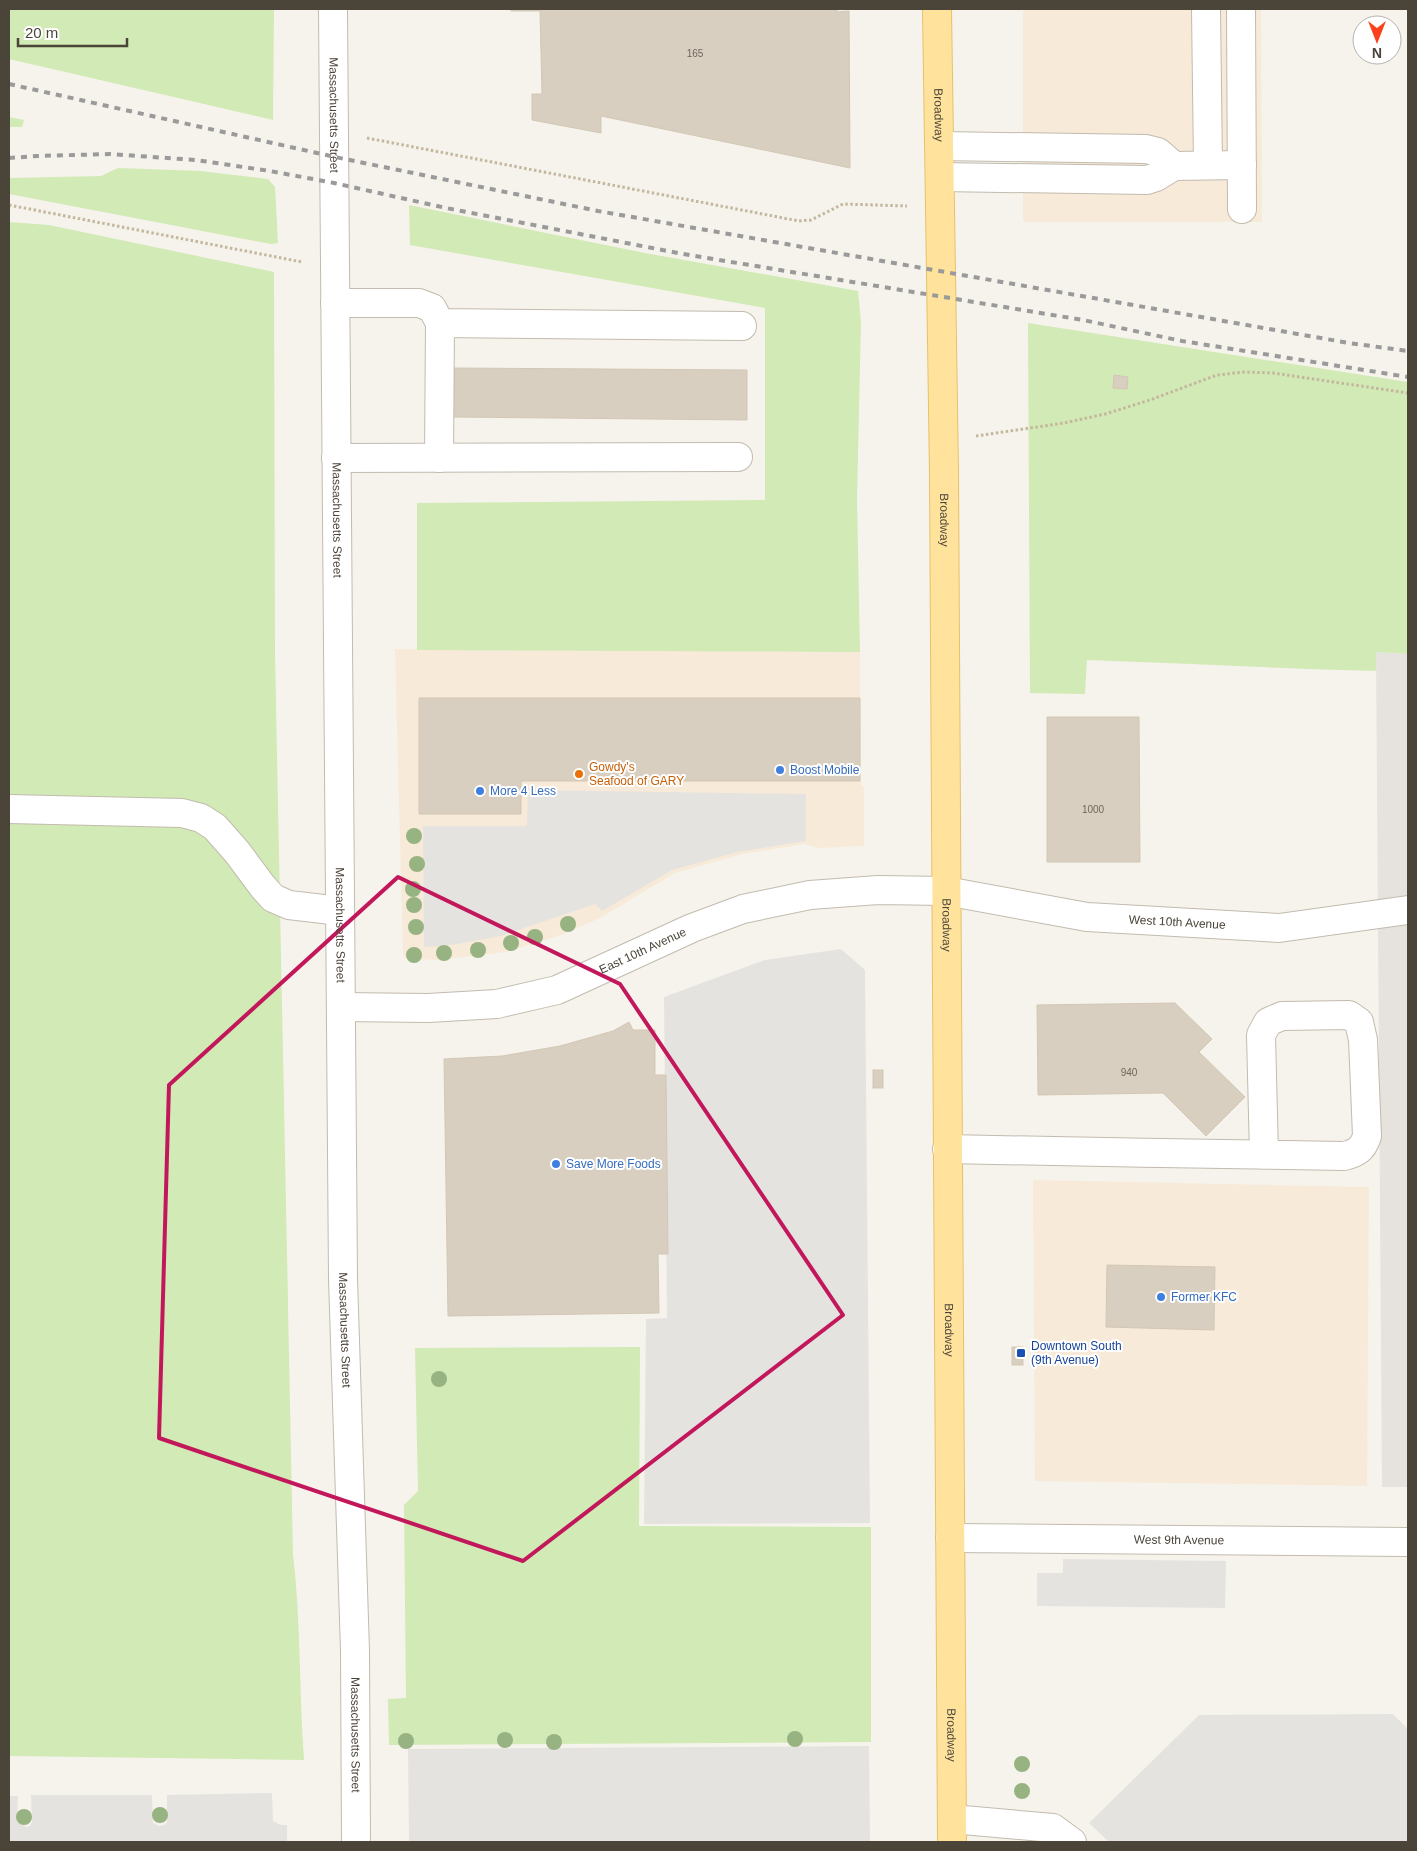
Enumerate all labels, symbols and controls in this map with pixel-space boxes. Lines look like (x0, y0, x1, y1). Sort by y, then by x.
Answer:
scale bar (18, 15, 126, 47)
north arrow (1352, 15, 1402, 65)
text: 20 m (25, 24, 58, 41)
text: N (1372, 45, 1382, 61)
house number: 165 (687, 48, 704, 59)
street label: Massachusetts Street (326, 57, 341, 173)
street label: Broadway (931, 88, 946, 142)
street label: Massachusetts Street (330, 462, 344, 578)
street label: Broadway (937, 493, 951, 547)
place label: Gowdy's Seafood of GARY (589, 760, 684, 788)
place label: Boost Mobile (790, 763, 860, 777)
marker: Boost Mobile (774, 764, 786, 776)
marker: Gowdy's Seafood of GARY (573, 768, 585, 780)
place label: More 4 Less (490, 784, 556, 798)
marker: More 4 Less (474, 785, 486, 797)
house number: 1000 (1082, 804, 1105, 815)
street label: Massachusetts Street (333, 867, 348, 983)
street label: Broadway (939, 898, 954, 952)
street label: West 10th Avenue (1128, 912, 1226, 932)
street label: East 10th Avenue (597, 925, 689, 977)
house number: 940 (1121, 1067, 1138, 1078)
place label: Save More Foods (566, 1157, 661, 1171)
marker: Save More Foods (550, 1158, 562, 1170)
street label: Massachusetts Street (336, 1272, 354, 1389)
place label: Former KFC (1171, 1290, 1237, 1304)
marker: Former KFC (1155, 1291, 1167, 1303)
street label: Broadway (942, 1303, 956, 1357)
place label: Downtown South (9th Avenue) (1031, 1339, 1122, 1367)
marker: Downtown South (9th Avenue) (1015, 1347, 1027, 1359)
street label: West 9th Avenue (1134, 1533, 1225, 1547)
street label: Massachusetts Street (348, 1677, 363, 1793)
street label: Broadway (944, 1708, 959, 1762)

